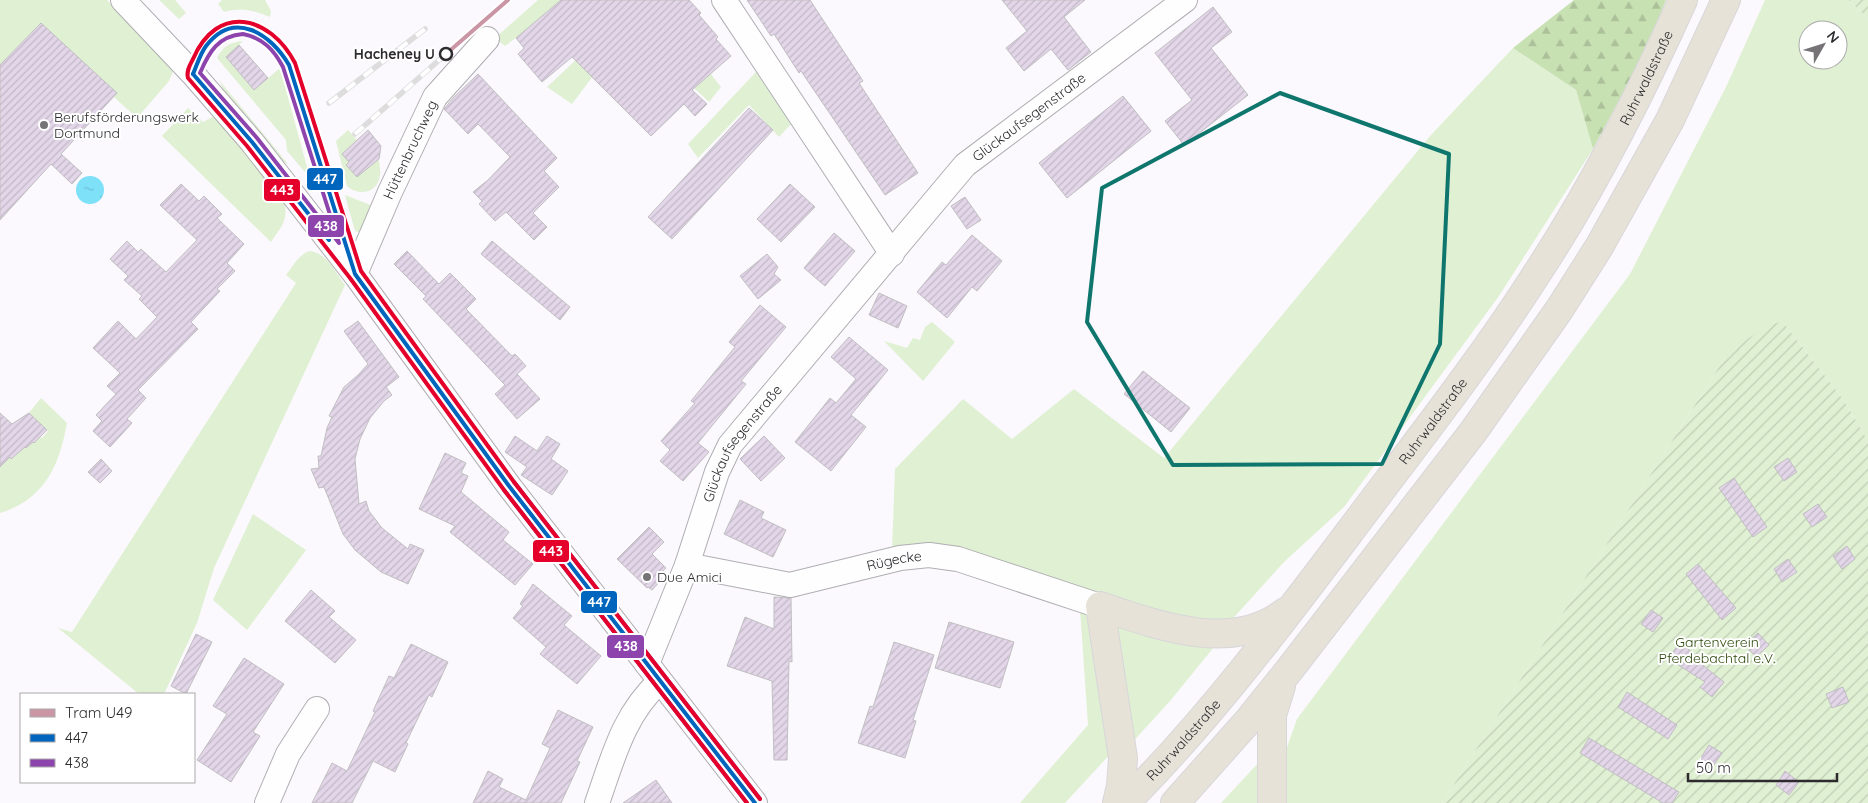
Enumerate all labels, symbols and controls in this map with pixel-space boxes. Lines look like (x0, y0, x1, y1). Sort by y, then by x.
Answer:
north arrow (1798, 20, 1848, 70)
street label: Ruhrwaldstraße (1615, 27, 1677, 128)
text: N (1823, 27, 1843, 46)
place label: Hacheney U (354, 45, 435, 63)
marker: Hacheney U (439, 47, 453, 61)
street label: Glückaufsegenstraße (969, 69, 1089, 165)
street label: Hüttenbruchweg (379, 97, 441, 202)
place label: Berufsförderungswerk Dortmund (54, 108, 199, 142)
marker: Berufsförderungswerk Dortmund (38, 119, 50, 131)
line badge: 447 (306, 167, 344, 191)
text: 447 (313, 170, 337, 188)
line badge: 443 (263, 178, 301, 202)
text: 443 (270, 181, 294, 199)
line badge: 438 (307, 214, 345, 238)
text: 438 (314, 217, 338, 235)
street label: Ruhrwaldstraße (1395, 374, 1471, 468)
street label: Glückaufsegenstraße (699, 381, 786, 504)
line badge: 443 (532, 539, 570, 563)
text: 443 (539, 542, 563, 560)
street label: Rügecke (865, 547, 923, 575)
place label: Due Amici (657, 568, 722, 586)
marker: Due Amici (641, 571, 653, 583)
line badge: 447 (580, 590, 618, 614)
text: 447 (587, 593, 611, 611)
park label: Gartenverein Pferdebachtal e.V. (1658, 633, 1776, 667)
line badge: 438 (606, 634, 645, 659)
text: 438 (614, 637, 638, 655)
legend (20, 693, 195, 783)
street label: Ruhrwaldstraße (1142, 695, 1225, 785)
text: Tram U49 (65, 703, 132, 722)
text: 447 (65, 728, 88, 747)
scale bar (1688, 750, 1837, 782)
text: 438 (65, 753, 89, 772)
text: 50 m (1696, 758, 1731, 777)

